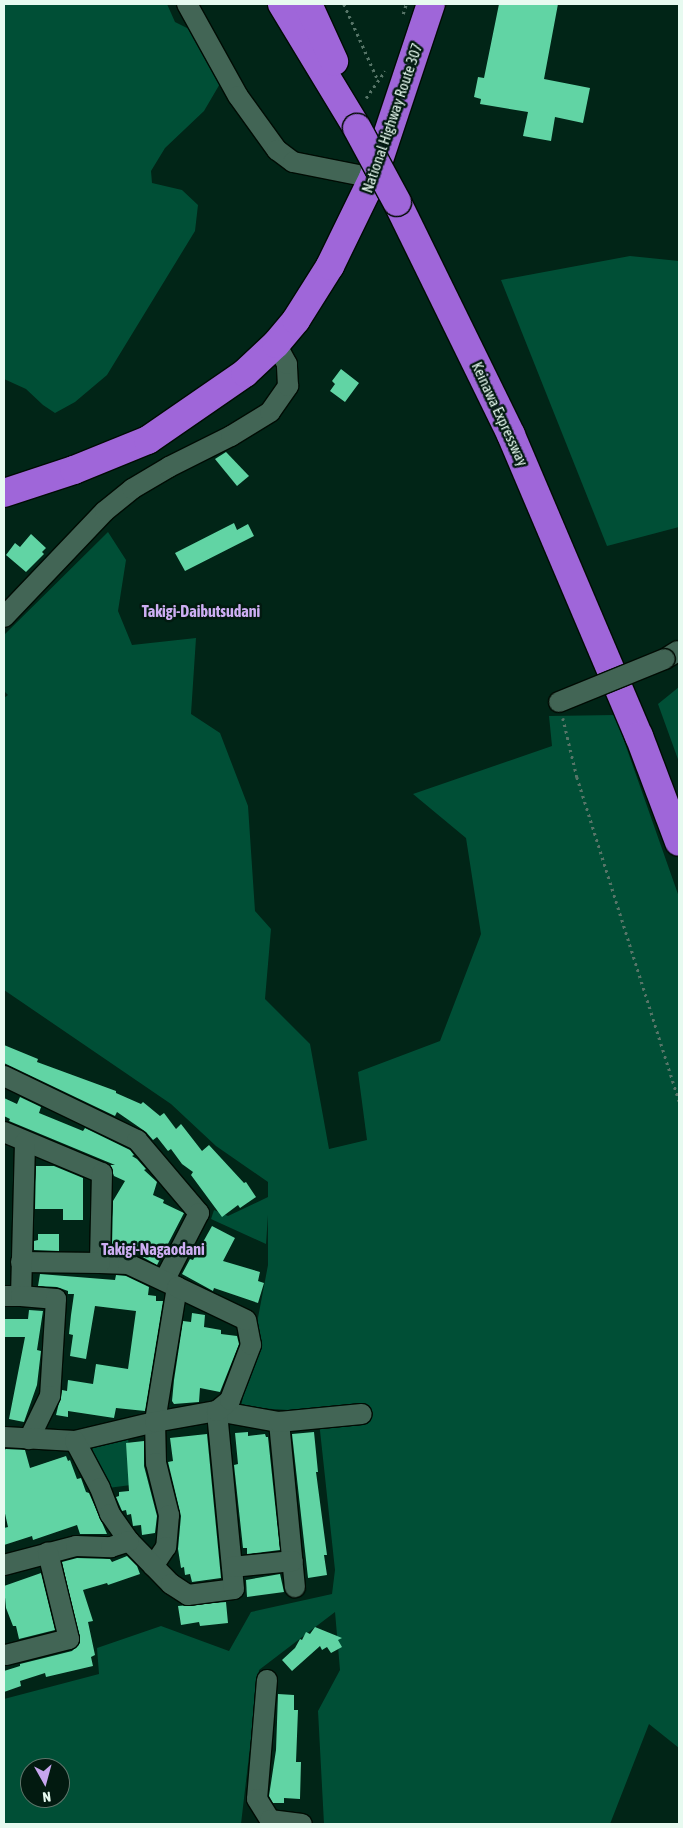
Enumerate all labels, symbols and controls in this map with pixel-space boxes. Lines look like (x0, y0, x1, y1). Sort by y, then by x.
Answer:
street label: National Highway Route 307 (358, 41, 426, 195)
street label: Keinawa Expressway (468, 359, 532, 469)
district label: Takigi-Daibutsudani (142, 601, 260, 621)
district label: Takigi-Nagaodani (101, 1239, 205, 1259)
north arrow (20, 1758, 70, 1808)
text: N (42, 1788, 52, 1805)

